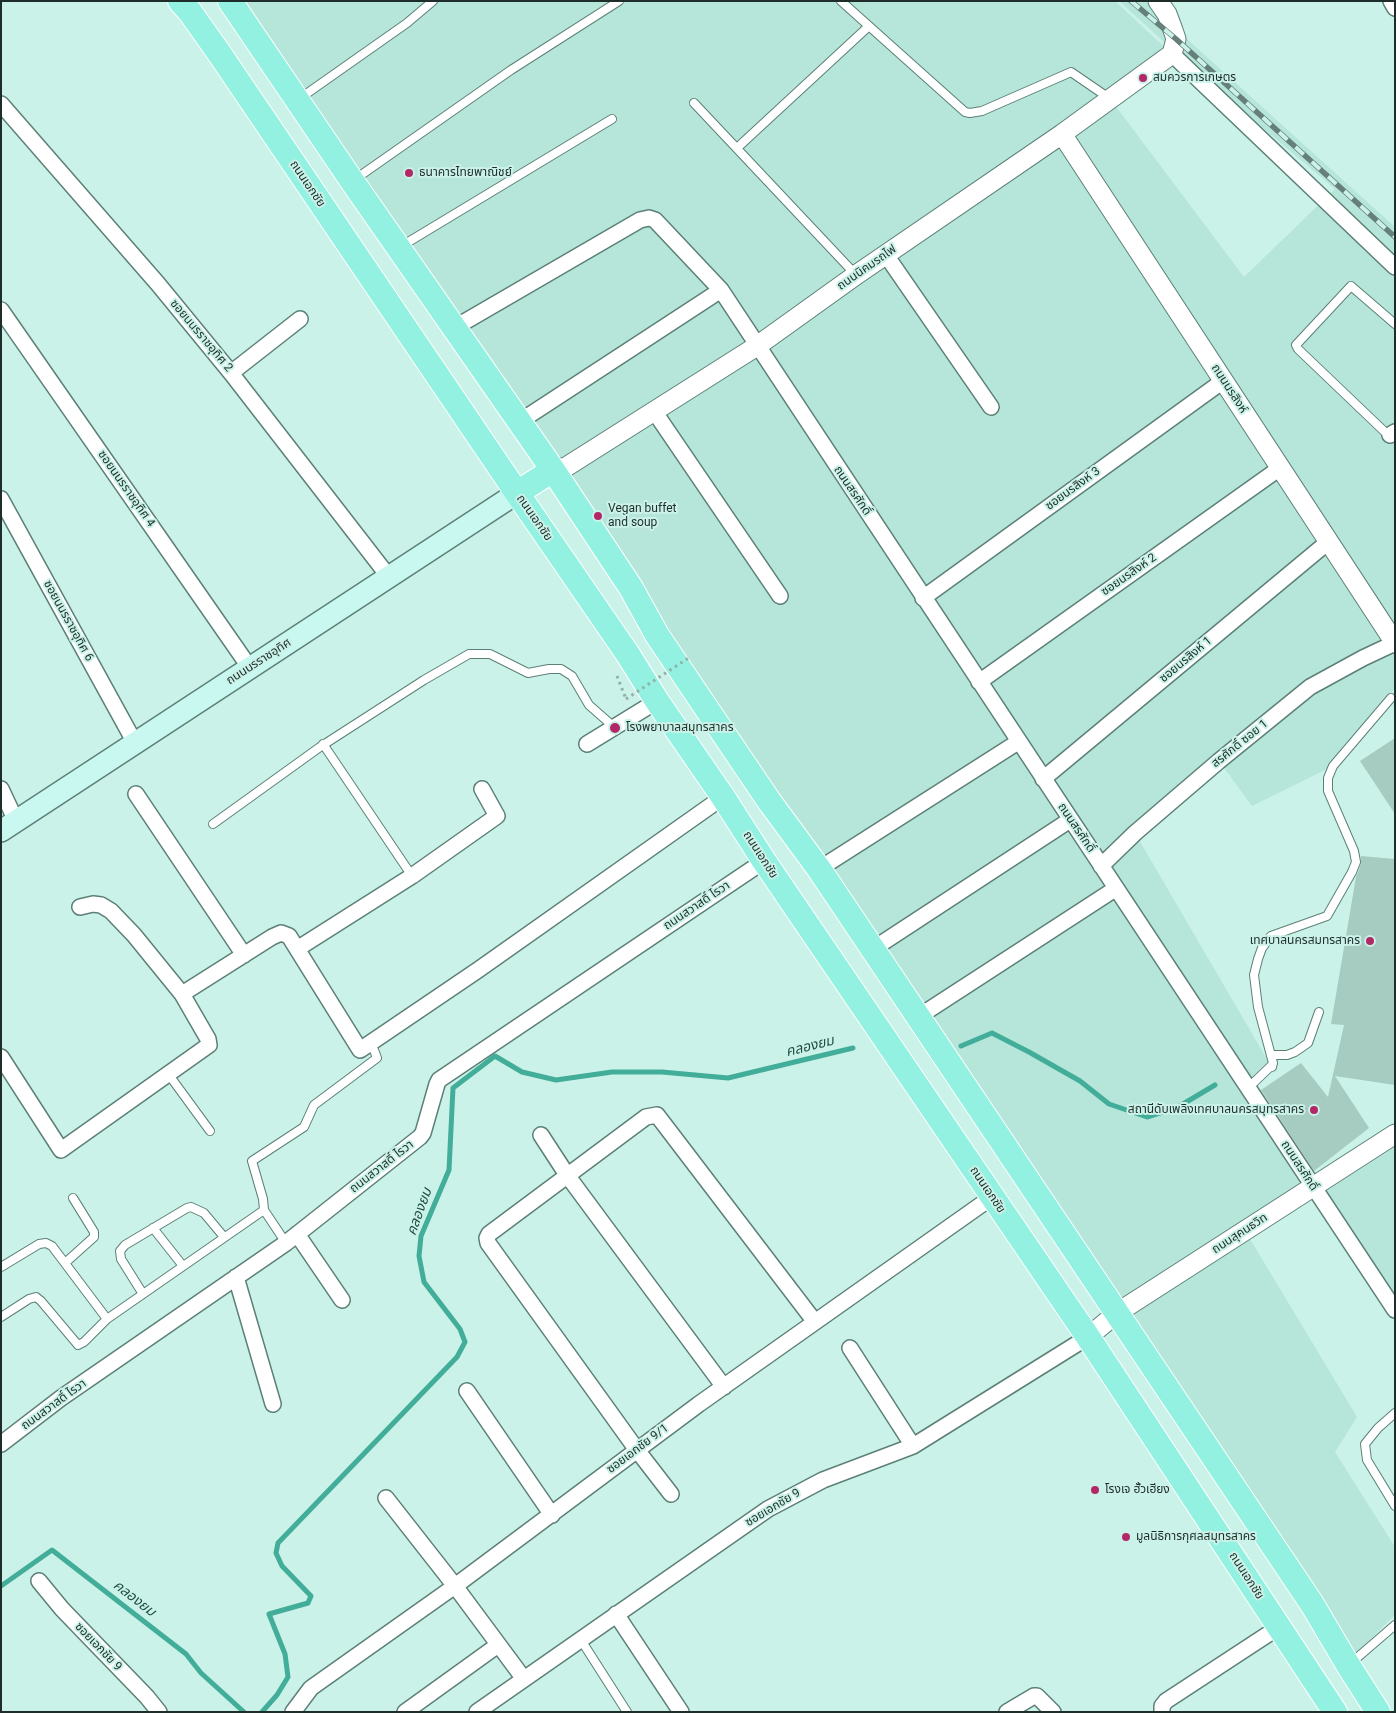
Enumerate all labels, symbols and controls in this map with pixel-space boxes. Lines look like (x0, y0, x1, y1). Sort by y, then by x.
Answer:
place label: สมควรการเกษตร (1153, 71, 1236, 85)
marker: สมควรการเกษตร (1137, 72, 1149, 84)
street label: ถนนเอกชัย (286, 158, 328, 210)
place label: ธนาคารไทยพาณิชย์ (419, 166, 512, 180)
marker: ธนาคารไทยพาณิชย์ (403, 167, 415, 179)
street label: ถนนนิคมรถไฟ (835, 242, 899, 294)
street label: ซอยนนรราชอุทิศ 2 (167, 297, 235, 375)
street label: ถนนนรสิงห์ (1208, 362, 1250, 416)
street label: ซอยนนรราชอุทิศ 4 (94, 448, 158, 530)
street label: ถนนสรศักดิ์ (830, 463, 874, 519)
street label: ซอยนรสิงห์ 3 (1043, 464, 1103, 514)
street label: ถนนเอกชัย (513, 492, 555, 544)
place label: Vegan buffet and soup (608, 502, 676, 530)
marker: Vegan buffet and soup (592, 510, 604, 522)
street label: ซอยนรสิงห์ 2 (1099, 551, 1159, 599)
street label: ซอยนนรราชอุทิศ 6 (40, 578, 96, 664)
street label: ซอยนรสิงห์ 1 (1157, 634, 1215, 686)
street label: ถนนนรราชอุทิศ (224, 636, 294, 688)
street label: สรศักดิ์ ซอย 1 (1209, 717, 1271, 771)
marker: โรงพยาบาลสมุทรสาคร (608, 721, 622, 735)
place label: โรงพยาบาลสมุทรสาคร (626, 721, 734, 735)
street label: ถนนสรศักดิ์ (1054, 800, 1098, 856)
street label: ถนนเอกชัย (739, 829, 781, 881)
street label: ถนนสวาสดิ์ ไรวา (661, 879, 733, 933)
place label: เทศบาลนครสมทรสาคร (1250, 934, 1360, 948)
marker: เทศบาลนครสมทรสาคร (1364, 935, 1376, 947)
water label: คลองยม (784, 1033, 836, 1061)
place label: สถานีดับเพลิงเทศบาลนครสมุทรสาคร (1128, 1103, 1304, 1117)
marker: สถานีดับเพลิงเทศบาลนครสมุทรสาคร (1308, 1104, 1320, 1116)
street label: ถนนสวาสดิ์ ไรวา (347, 1138, 417, 1196)
street label: ถนนสรศักดิ์ (1277, 1138, 1321, 1194)
street label: ถนนเอกชัย (966, 1164, 1008, 1216)
water label: คลองยม (404, 1186, 436, 1238)
street label: ถนนสุคนธวิท (1210, 1211, 1270, 1257)
street label: ถนนสวาสดิ์ ไรวา (19, 1377, 89, 1433)
street label: ซอยเอกชัย 9/1 (604, 1421, 672, 1477)
place label: โรงเจ ฮั้วเฮียง (1105, 1483, 1170, 1497)
marker: โรงเจ ฮั้วเฮียง (1089, 1484, 1101, 1496)
street label: ซอยเอกชัย 9 (743, 1486, 803, 1530)
place label: มูลนิธิการกุศลสมุทรสาคร (1136, 1530, 1256, 1544)
marker: มูลนิธิการกุศลสมุทรสาคร (1120, 1531, 1132, 1543)
street label: ถนนเอกชัย (1225, 1550, 1267, 1602)
water label: คลองยม (110, 1577, 158, 1621)
street label: ซอยเอกชัย 9 (71, 1620, 125, 1674)

